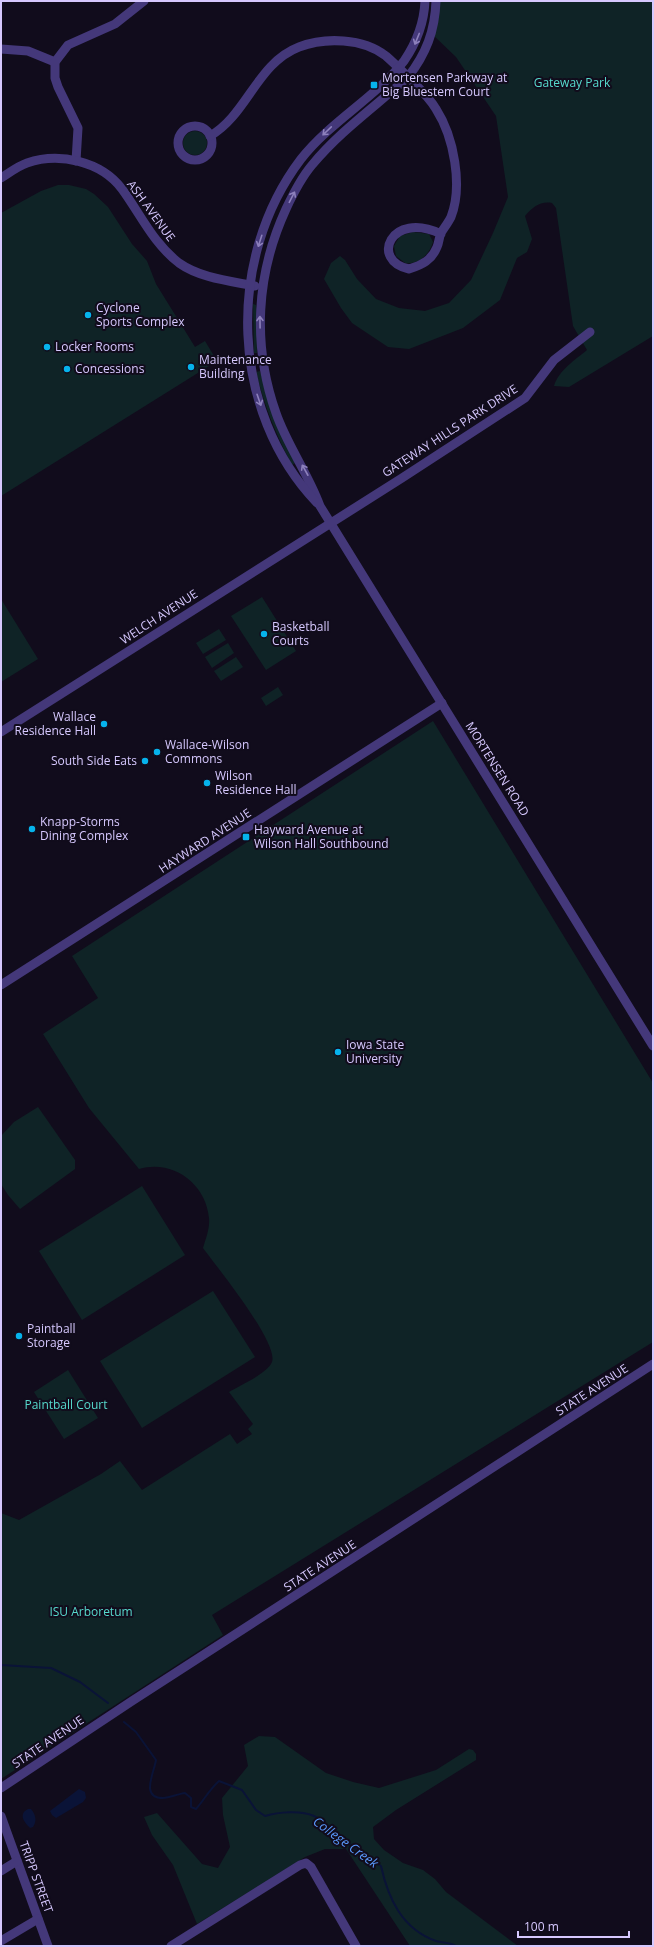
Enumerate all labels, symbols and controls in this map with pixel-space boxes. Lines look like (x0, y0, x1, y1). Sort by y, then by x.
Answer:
one-way arrow (413, 32, 420, 44)
place label: Mortensen Parkway at Big Bluestem Court (382, 69, 507, 100)
park label: Gateway Park (534, 74, 611, 91)
marker: Mortensen Parkway at Big Bluestem Court (369, 80, 379, 90)
one-way arrow (322, 126, 332, 136)
street label: ASH AVENUE (123, 177, 179, 245)
one-way arrow (289, 191, 296, 203)
one-way arrow (256, 235, 264, 247)
place label: Cyclone Sports Complex (96, 299, 185, 330)
marker: Cyclone Sports Complex (83, 310, 93, 320)
one-way arrow (256, 316, 264, 329)
place label: Locker Rooms (55, 338, 134, 355)
marker: Locker Rooms (42, 342, 52, 352)
place label: Maintenance Building (199, 351, 272, 382)
place label: Concessions (75, 360, 145, 377)
marker: Maintenance Building (186, 362, 196, 372)
marker: Concessions (62, 364, 72, 374)
street label: GATEWAY HILLS PARK DRIVE (379, 380, 521, 481)
one-way arrow (255, 394, 263, 406)
one-way arrow (300, 464, 308, 476)
street label: WELCH AVENUE (117, 585, 201, 648)
place label: Basketball Courts (272, 618, 330, 649)
marker: Basketball Courts (259, 629, 269, 639)
place label: Wallace Residence Hall (14, 708, 96, 739)
street label: MORTENSEN ROAD (462, 718, 533, 819)
marker: Wallace Residence Hall (99, 719, 109, 729)
place label: Wallace-Wilson Commons (165, 736, 249, 767)
marker: Wallace-Wilson Commons (152, 747, 162, 757)
place label: South Side Eats (51, 752, 137, 769)
marker: South Side Eats (140, 756, 150, 766)
place label: Wilson Residence Hall (215, 767, 297, 798)
marker: Wilson Residence Hall (202, 778, 212, 788)
street label: HAYWARD AVENUE (155, 804, 254, 877)
place label: Knapp-Storms Dining Complex (40, 813, 129, 844)
place label: Hayward Avenue at Wilson Hall Southbound (254, 821, 389, 852)
marker: Knapp-Storms Dining Complex (27, 824, 37, 834)
marker: Hayward Avenue at Wilson Hall Southbound (241, 832, 251, 842)
place label: Iowa State University (346, 1036, 404, 1067)
marker: Iowa State University (333, 1047, 343, 1057)
place label: Paintball Storage (27, 1320, 76, 1351)
marker: Paintball Storage (14, 1331, 24, 1341)
street label: STATE AVENUE (552, 1360, 631, 1419)
park label: Paintball Court (24, 1396, 108, 1413)
street label: STATE AVENUE (280, 1536, 359, 1595)
park label: ISU Arboretum (49, 1603, 133, 1620)
street label: STATE AVENUE (9, 1711, 87, 1772)
water label: College Creek (310, 1812, 383, 1872)
street label: TRIPP STREET (16, 1838, 57, 1916)
scale bar (518, 1913, 629, 1939)
text: 100 m (524, 1918, 559, 1935)

